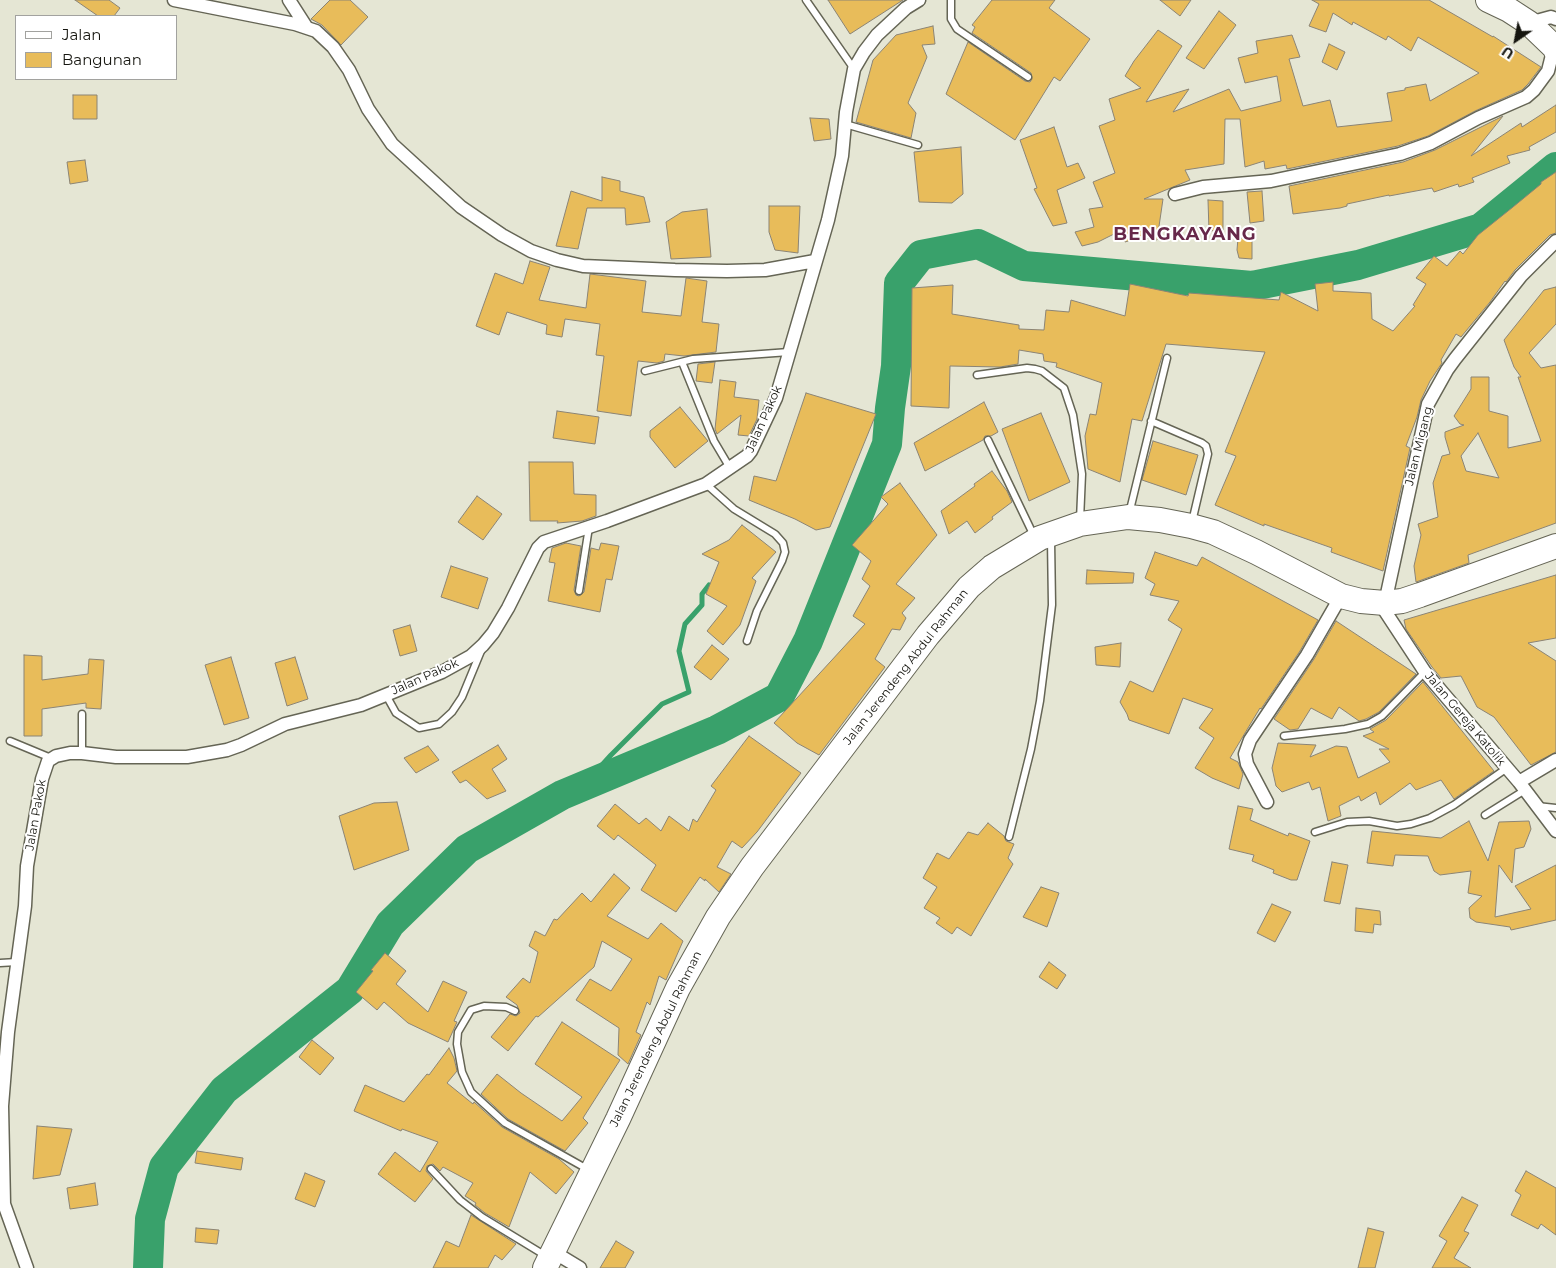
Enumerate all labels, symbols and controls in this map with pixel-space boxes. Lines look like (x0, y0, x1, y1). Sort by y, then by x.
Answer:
legend (15, 15, 178, 80)
north arrow (1491, 15, 1541, 65)
text: Jalan (62, 25, 101, 44)
text: U (1498, 42, 1517, 63)
text: Bangunan (62, 50, 142, 69)
district label: BENGKAYANG (1112, 224, 1258, 246)
street label: Jalan Pakok (743, 383, 785, 455)
street label: Jalan Migang (1402, 405, 1436, 487)
street label: Jalan Jerendeng Abdul Rahman (841, 586, 971, 748)
street label: Jalan Pakok (389, 656, 461, 698)
street label: Jalan Gereja Katolik (1422, 669, 1508, 769)
street label: Jalan Pakok (23, 778, 49, 852)
street label: Jalan Jerendeng Abdul Rahman (607, 949, 705, 1129)

